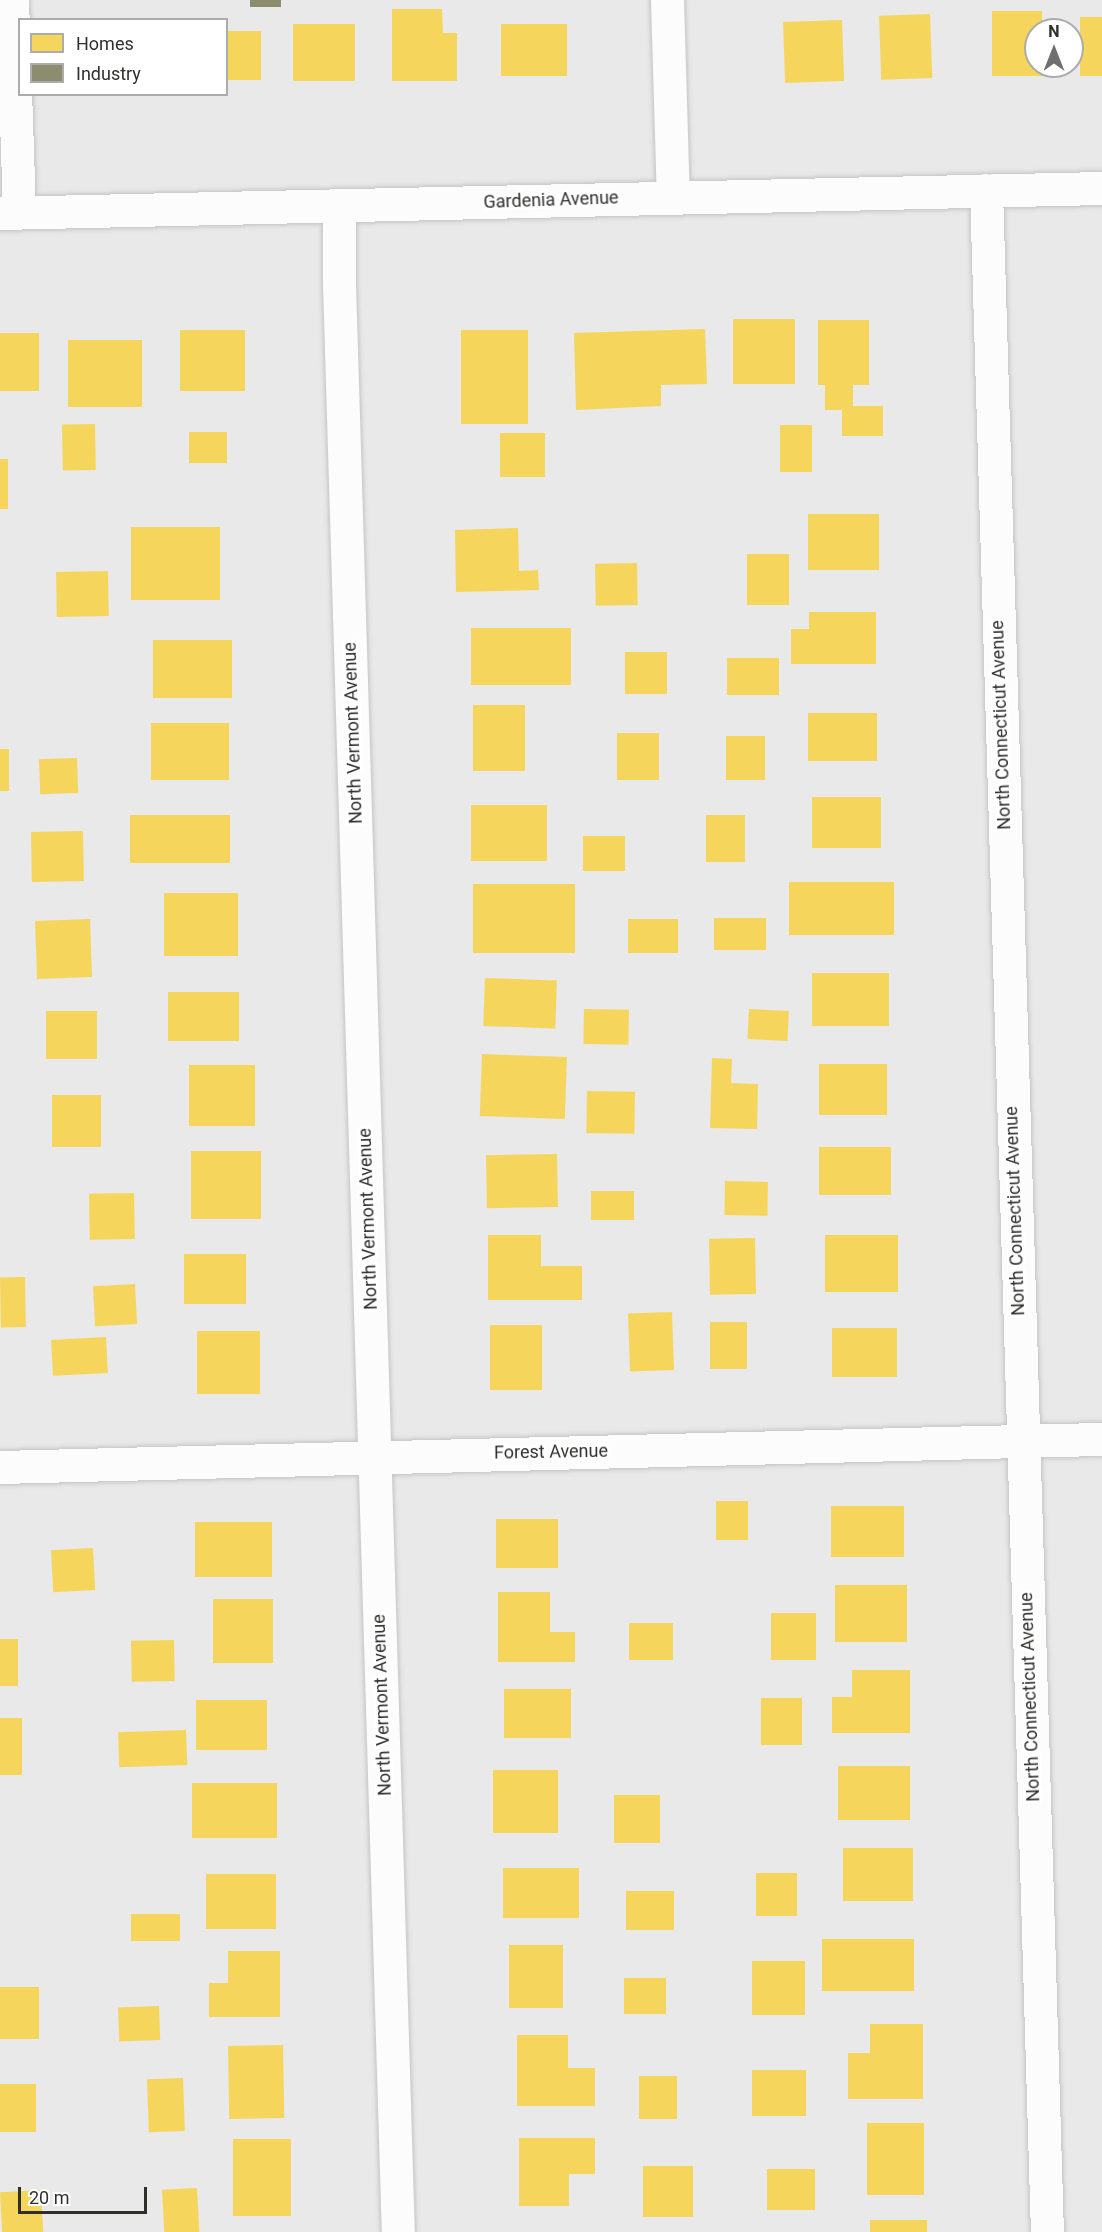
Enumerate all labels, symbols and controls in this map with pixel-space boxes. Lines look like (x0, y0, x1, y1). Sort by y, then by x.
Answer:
legend (18, 18, 228, 96)
north arrow (1024, 18, 1084, 78)
text: N (1048, 22, 1060, 41)
text: Homes (76, 33, 134, 54)
text: Industry (76, 63, 141, 84)
street label: Gardenia Avenue (483, 187, 619, 213)
street label: North Connecticut Avenue (987, 620, 1015, 830)
street label: North Vermont Avenue (339, 642, 367, 824)
street label: North Connecticut Avenue (1001, 1106, 1029, 1316)
street label: North Vermont Avenue (354, 1128, 382, 1310)
street label: Forest Avenue (494, 1440, 608, 1464)
street label: North Connecticut Avenue (1016, 1592, 1044, 1802)
street label: North Vermont Avenue (368, 1614, 396, 1796)
scale bar (21, 2175, 150, 2213)
text: 20 m (29, 2187, 69, 2208)

